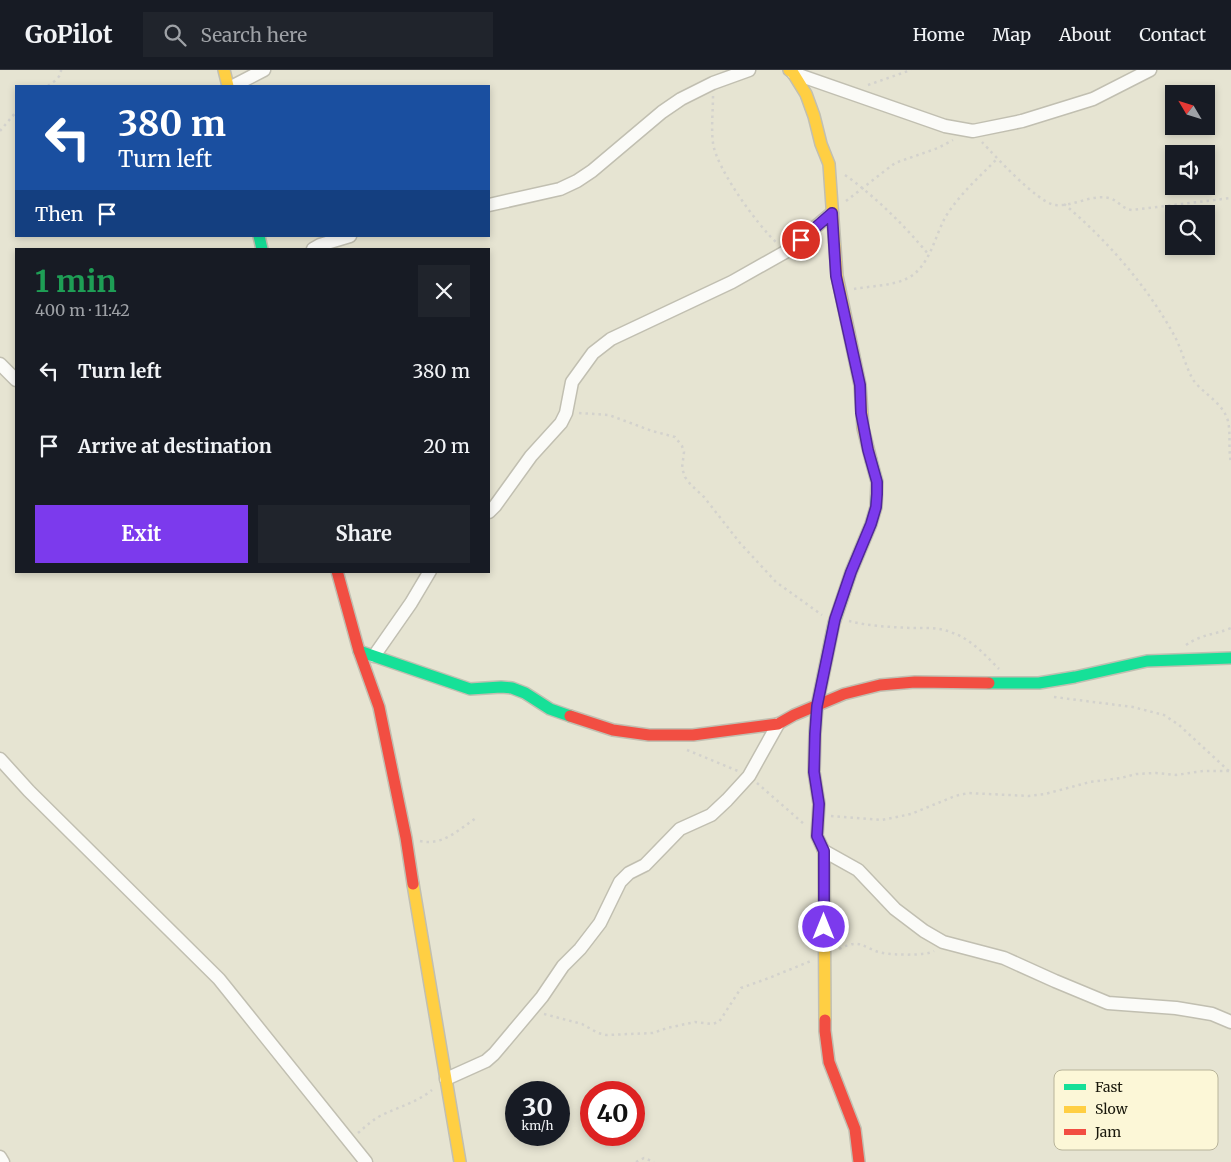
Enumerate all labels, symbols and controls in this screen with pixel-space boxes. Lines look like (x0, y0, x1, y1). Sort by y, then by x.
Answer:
search box (143, 12, 493, 57)
text: GoPilot (25, 19, 113, 50)
icon: search (161, 21, 189, 49)
text: Search here (201, 23, 307, 47)
text: Home (913, 23, 965, 46)
text: Map (993, 23, 1031, 46)
text: About (1059, 23, 1111, 46)
text: Contact (1139, 23, 1206, 46)
north arrow (1165, 85, 1215, 135)
map controls (1165, 85, 1215, 255)
text: 380 m (118, 102, 226, 146)
icon: left (35, 105, 100, 170)
text: Turn left (118, 145, 212, 173)
button: sound (1165, 145, 1215, 195)
icon: arrive (93, 200, 121, 228)
text: Then (35, 202, 83, 226)
button: search (1165, 205, 1215, 255)
pin (780, 219, 822, 261)
icon: arrive (787, 226, 815, 254)
text: 1 min (35, 262, 117, 300)
button: close (418, 265, 470, 317)
text: 400 m · 11:42 (35, 300, 130, 320)
icon: left (35, 357, 63, 385)
text: Turn left (78, 359, 162, 383)
text: 380 m (412, 359, 470, 383)
icon: arrive (35, 432, 63, 460)
text: Arrive at destination (78, 434, 272, 458)
text: 20 m (423, 434, 470, 458)
button: Exit (35, 505, 248, 563)
button: Share (258, 505, 470, 563)
position arrow (797, 900, 849, 952)
legend (1054, 1070, 1218, 1150)
text: Fast (1095, 1078, 1123, 1096)
speed limit sign: 40 (580, 1081, 645, 1146)
text: 30 (522, 1091, 553, 1123)
text: Slow (1095, 1100, 1128, 1118)
text: km/h (522, 1118, 553, 1133)
text: Jam (1094, 1123, 1121, 1141)

